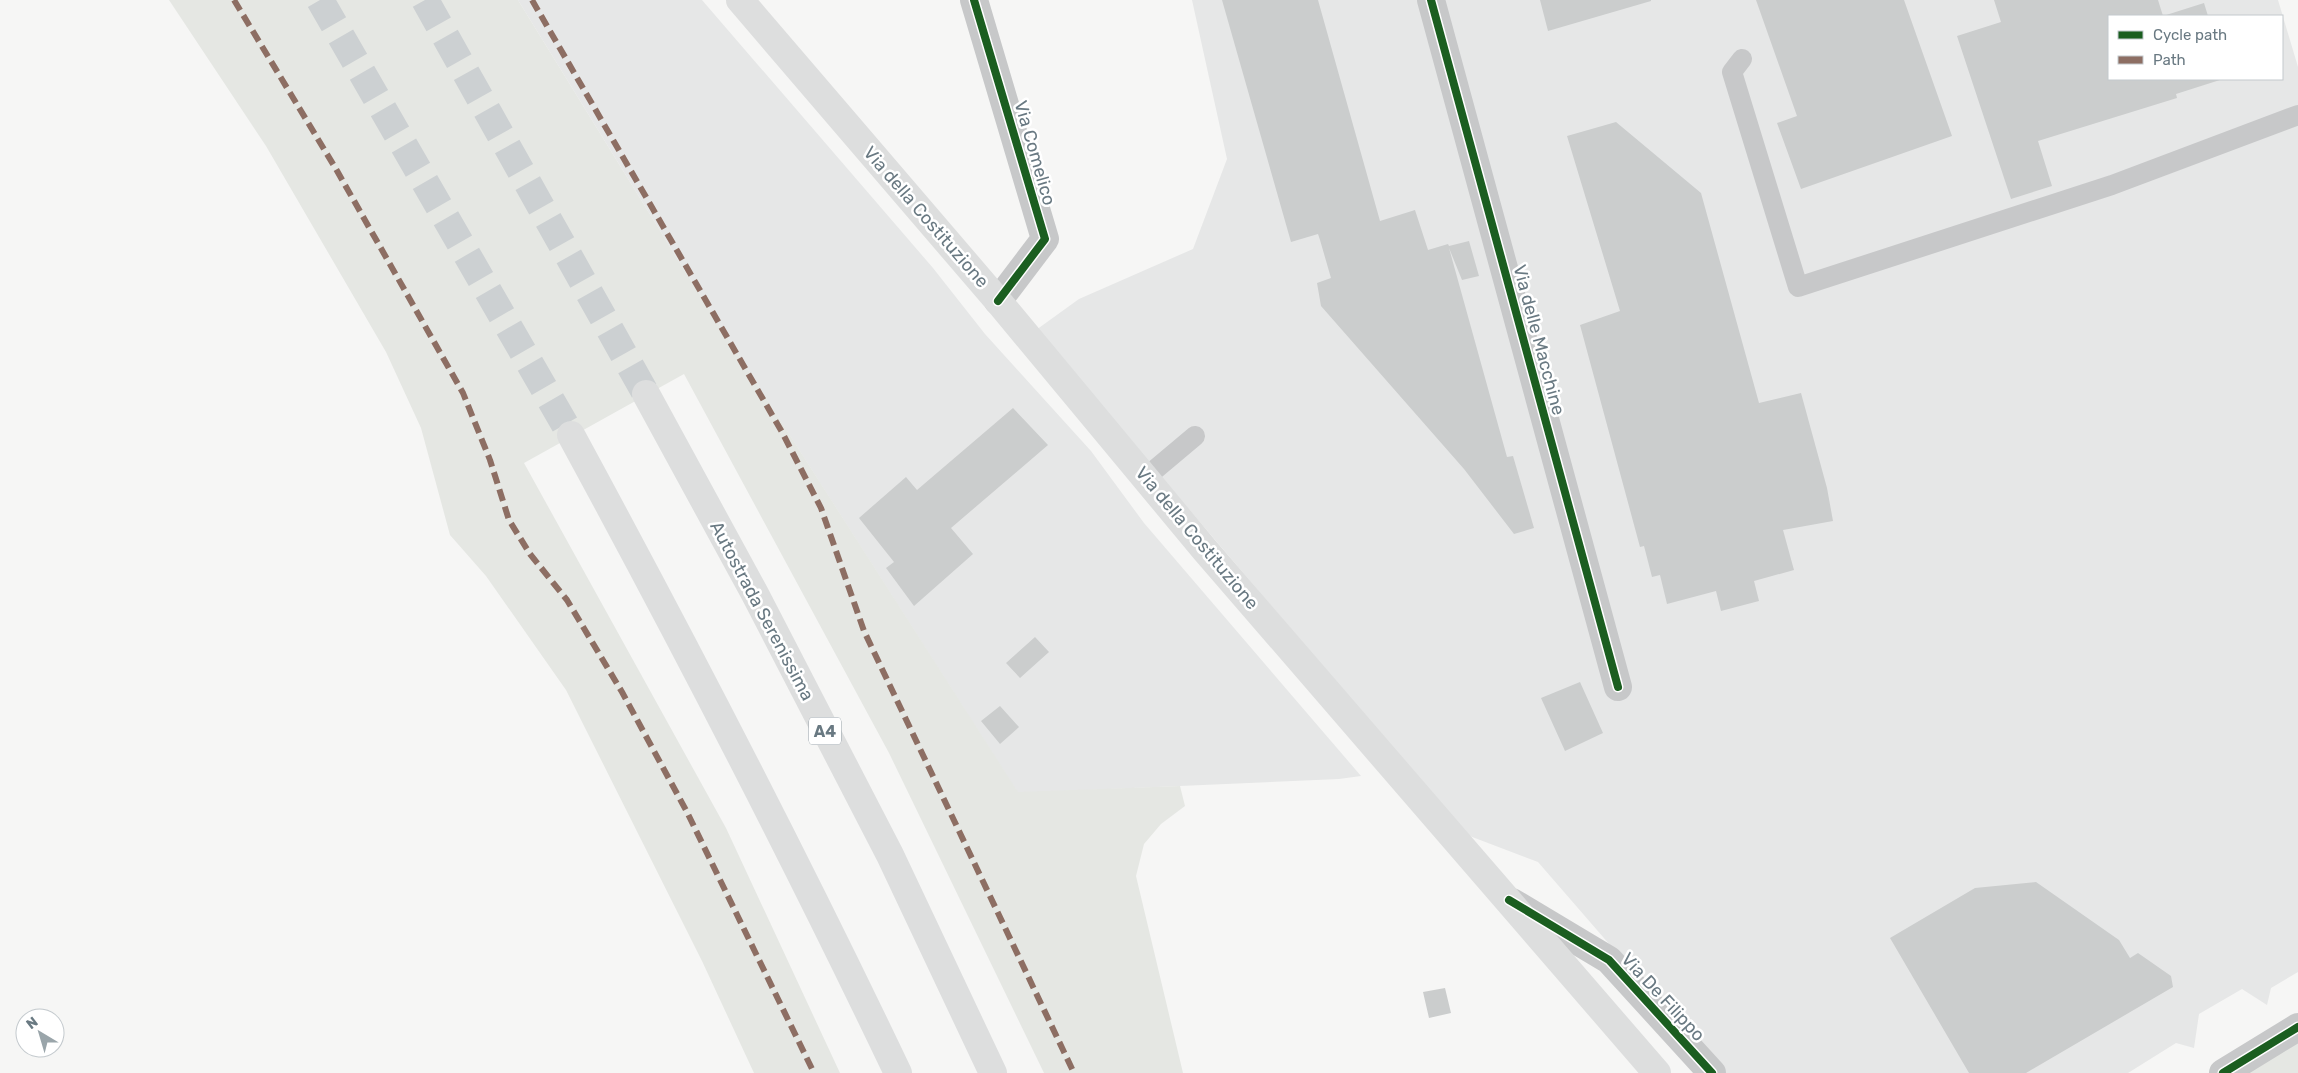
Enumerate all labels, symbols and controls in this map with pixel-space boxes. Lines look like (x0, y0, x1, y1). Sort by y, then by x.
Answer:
legend (2108, 15, 2283, 80)
text: Cycle path (2153, 26, 2227, 44)
text: Path (2153, 51, 2186, 69)
street label: Via Comelico (1010, 98, 1060, 208)
street label: Via della Costituzione (859, 142, 993, 292)
street label: Via delle Macchine (1508, 262, 1570, 418)
street label: Via della Costituzione (1131, 462, 1263, 614)
street label: Autostrada Serenissima (705, 518, 819, 704)
road number: A4 (809, 718, 841, 744)
street label: Via De Filippo (1617, 948, 1709, 1046)
north arrow (15, 1008, 65, 1058)
text: N (23, 1013, 42, 1033)

